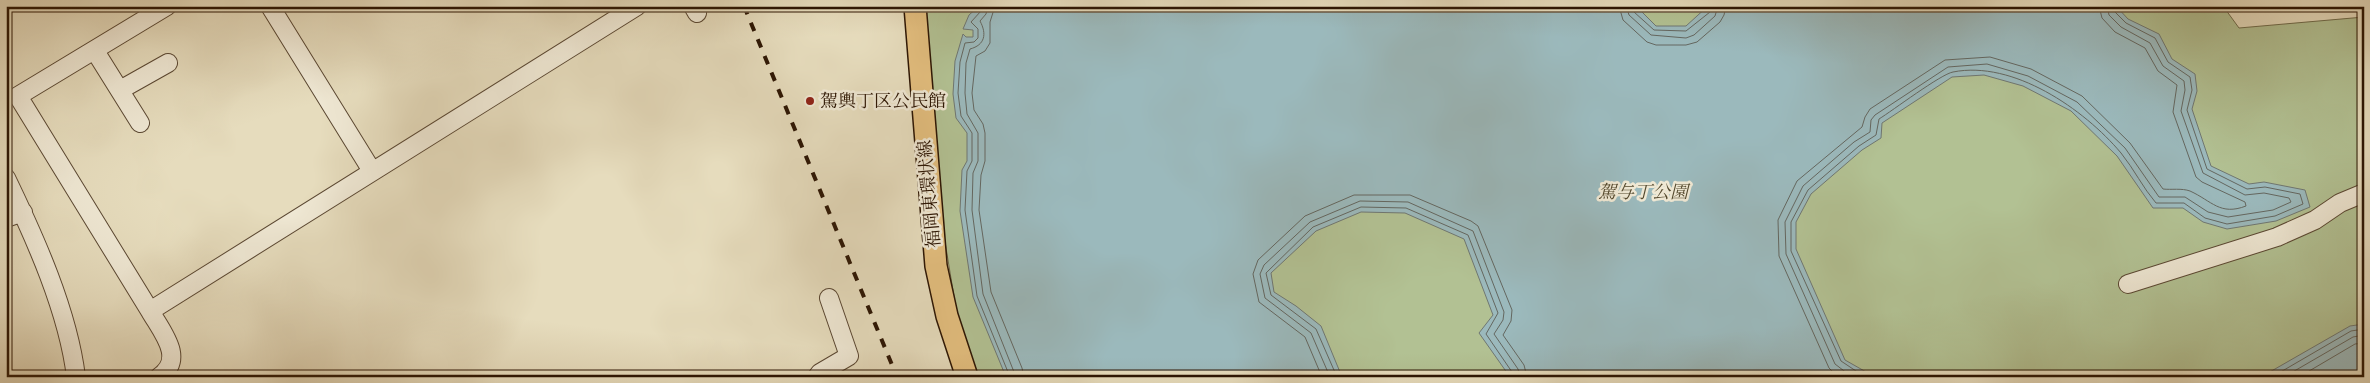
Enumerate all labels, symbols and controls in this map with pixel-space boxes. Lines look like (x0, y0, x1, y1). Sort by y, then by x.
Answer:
place label: 駕輿丁区公民館 (820, 91, 946, 111)
marker: 駕輿丁区公民館 (804, 95, 816, 107)
street label: 福岡東環状線 (914, 139, 944, 249)
park label: 駕与丁公園 (1598, 182, 1691, 202)

